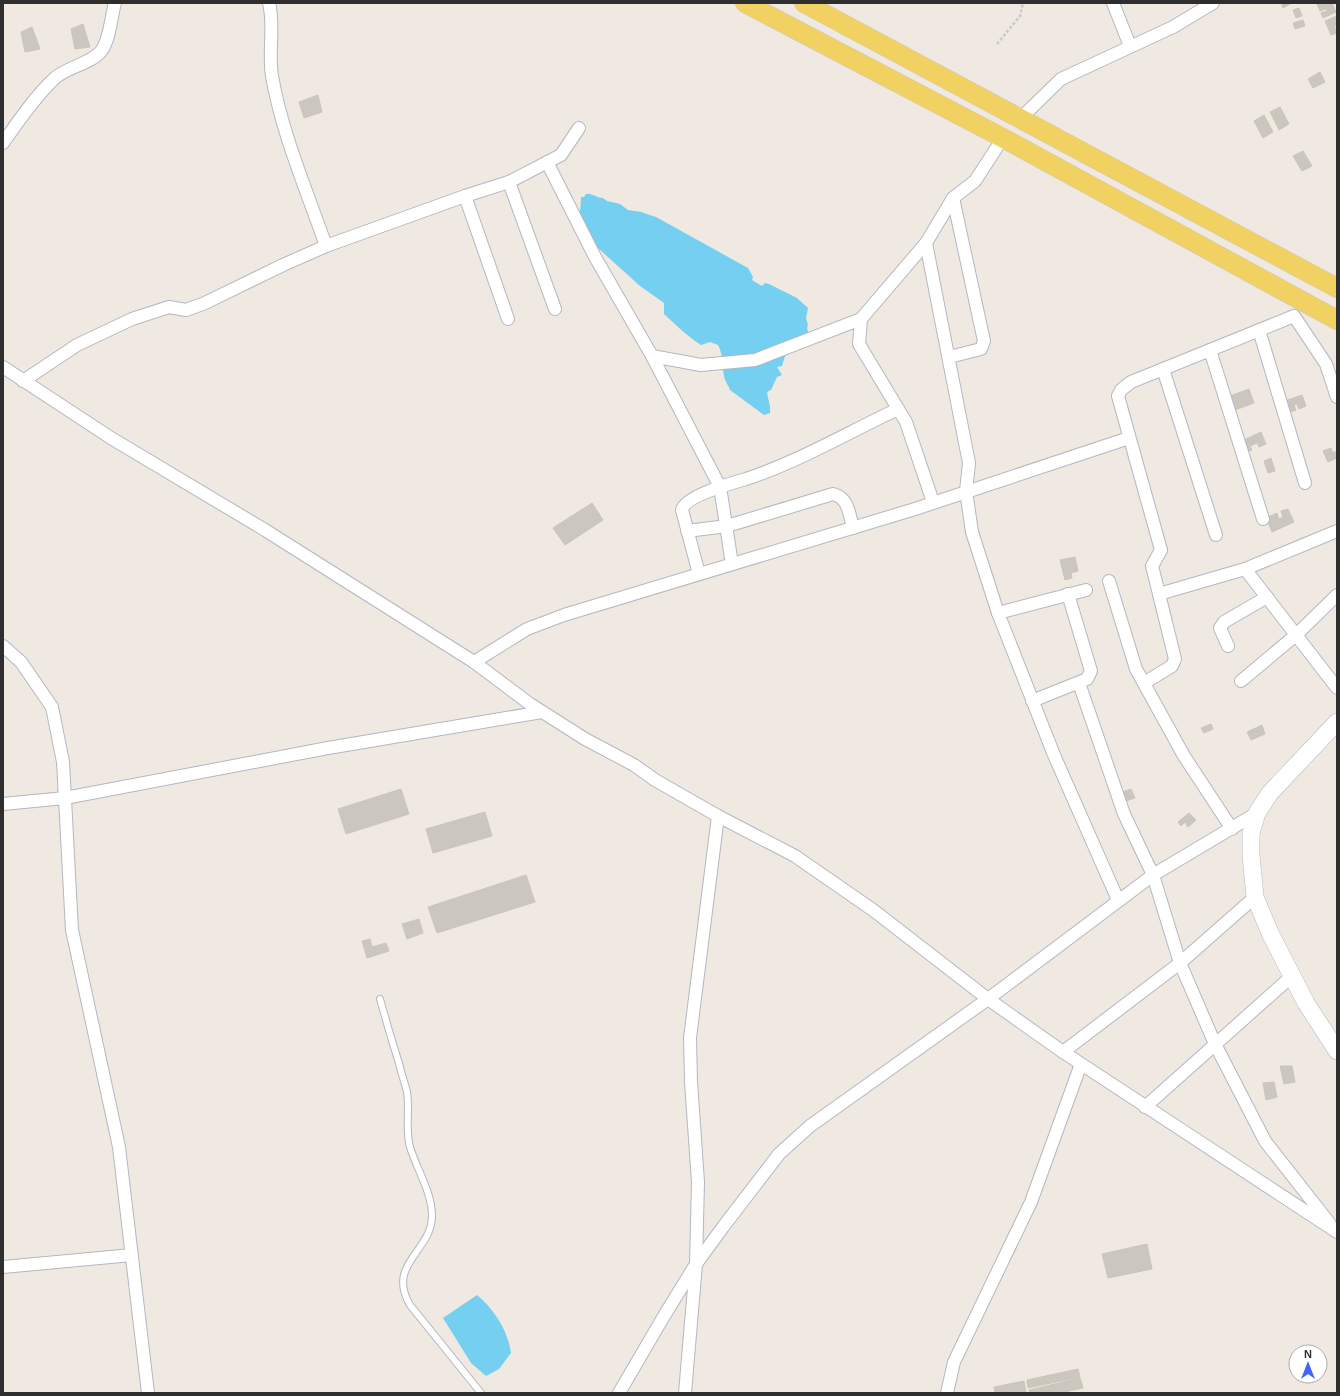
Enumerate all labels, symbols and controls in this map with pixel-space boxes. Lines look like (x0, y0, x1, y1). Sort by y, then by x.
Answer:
north arrow (1288, 1344, 1328, 1384)
text: N (1304, 1348, 1312, 1360)

